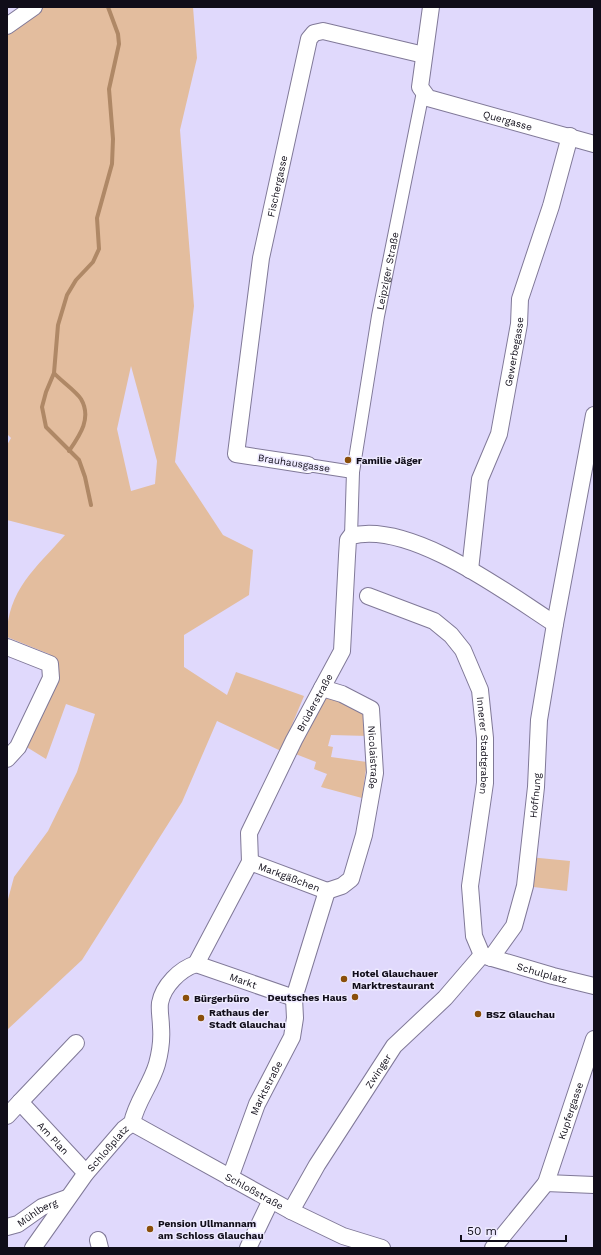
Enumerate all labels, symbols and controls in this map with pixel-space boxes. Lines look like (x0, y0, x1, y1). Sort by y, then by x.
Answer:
street label: Quergasse (482, 108, 534, 132)
street label: Fischergasse (265, 154, 289, 218)
street label: Leipziger Straße (374, 231, 400, 311)
street label: Gewerbegasse (502, 317, 525, 387)
street label: Brauhausgasse (257, 452, 331, 474)
marker: Familie Jäger (343, 455, 353, 465)
place label: Familie Jäger (356, 455, 423, 466)
street label: Brüderstraße (294, 672, 334, 733)
street label: Innerer Stadtgraben (475, 696, 491, 795)
street label: Nicolaistraße (367, 725, 381, 790)
street label: Hoffnung (527, 772, 542, 818)
street label: Markgäßchen (257, 860, 322, 893)
street label: Schulplatz (516, 960, 568, 985)
place label: Hotel Glauchauer Marktrestaurant (352, 968, 439, 991)
street label: Markt (228, 971, 259, 990)
marker: Hotel Glauchauer Marktrestaurant (339, 974, 349, 984)
place label: Deutsches Haus (268, 992, 348, 1003)
marker: Deutsches Haus (350, 992, 360, 1002)
marker: Bürgerbüro (181, 993, 191, 1003)
place label: Bürgerbüro (194, 993, 250, 1004)
place label: Rathaus der Stadt Glauchau (209, 1007, 286, 1030)
marker: BSZ Glauchau (473, 1009, 483, 1019)
place label: BSZ Glauchau (486, 1009, 555, 1020)
marker: Rathaus der Stadt Glauchau (196, 1013, 206, 1023)
street label: Zwinger (363, 1052, 393, 1090)
street label: Marktstraße (248, 1059, 284, 1117)
street label: Kupfergasse (555, 1081, 585, 1141)
street label: Am Plan (35, 1119, 71, 1156)
street label: Schloßplatz (85, 1122, 130, 1173)
street label: Schloßstraße (224, 1170, 286, 1211)
street label: Mühlberg (15, 1196, 59, 1228)
scale bar (461, 1217, 566, 1243)
place label: Pension Ullmannam am Schloss Glauchau (158, 1218, 264, 1241)
marker: Pension Ullmannam am Schloss Glauchau (145, 1224, 155, 1234)
text: 50 m (467, 1224, 497, 1238)

